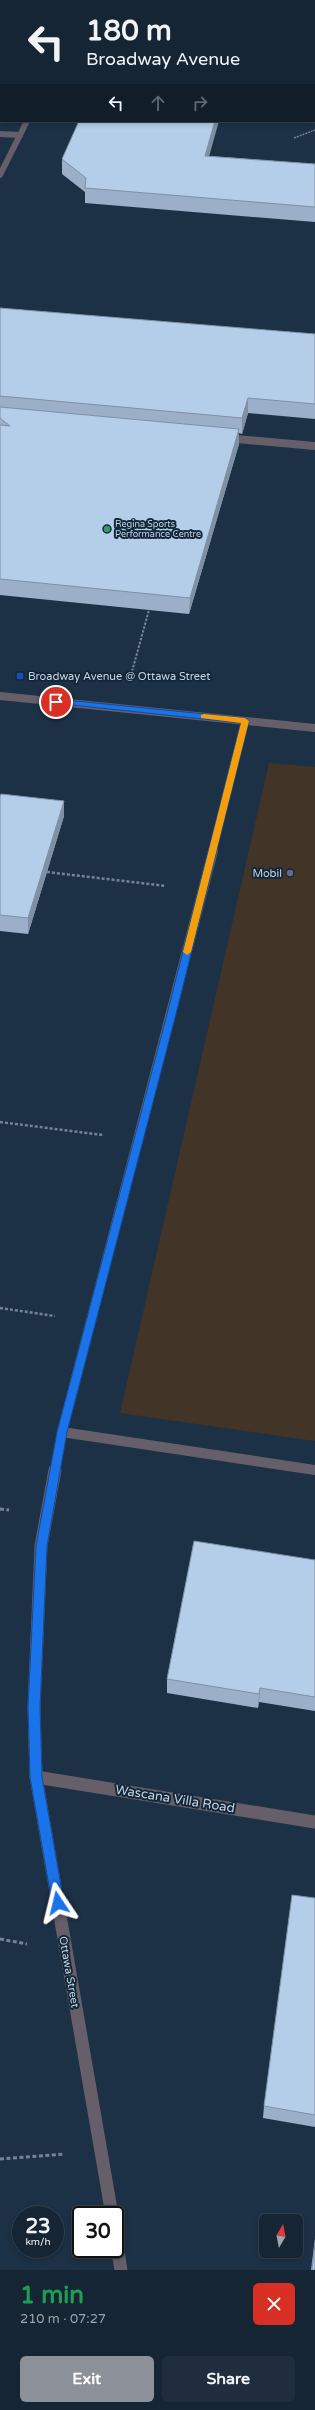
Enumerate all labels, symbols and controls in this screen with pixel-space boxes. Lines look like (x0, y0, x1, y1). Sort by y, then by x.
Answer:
text: 180 m (86, 14, 172, 48)
icon: left (20, 16, 72, 68)
text: Broadway Avenue (86, 48, 240, 70)
icon: left (105, 92, 127, 114)
icon: ahead (147, 92, 169, 114)
icon: right (189, 92, 211, 114)
place label: Regina Sports Performance Centre (115, 519, 201, 540)
marker: Regina Sports Performance Centre (102, 524, 112, 534)
place label: Broadway Avenue @ Ottawa Street (28, 670, 210, 683)
marker: Broadway Avenue @ Ottawa Street (15, 671, 25, 681)
pin (39, 685, 73, 719)
icon: arrive (45, 691, 67, 713)
place label: Mobil (252, 867, 282, 880)
marker: Mobil (285, 868, 295, 878)
street label: Wascana Villa Road (114, 1782, 236, 1816)
position arrow (37, 1882, 79, 1924)
street label: Ottawa Street (56, 1935, 82, 2009)
speed limit sign: 30 (72, 2206, 124, 2258)
north arrow (259, 2214, 303, 2258)
map controls (259, 2214, 303, 2258)
text: 23 (25, 2215, 51, 2239)
text: km/h (25, 2236, 51, 2248)
text: 1 min (20, 2281, 84, 2310)
button: close (253, 2283, 295, 2325)
text: 210 m · 07:27 (20, 2311, 106, 2327)
button: Exit (20, 2356, 154, 2402)
button: Share (162, 2356, 295, 2402)

